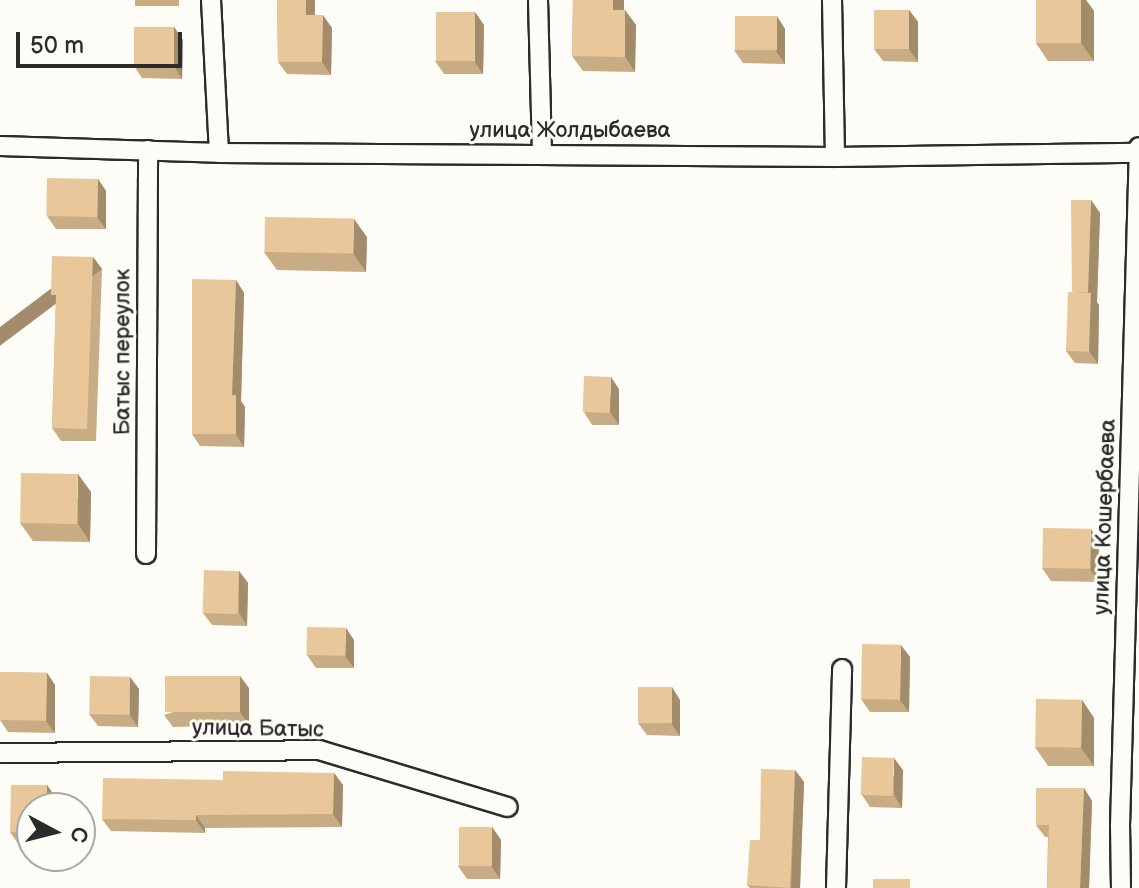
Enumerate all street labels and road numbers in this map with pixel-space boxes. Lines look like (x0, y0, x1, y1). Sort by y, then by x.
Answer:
street label: улица Жолдыбаева (470, 118, 670, 144)
street label: Батыс переулок (110, 269, 136, 435)
street label: улица Кошербаева (1088, 419, 1122, 615)
street label: улица Батыс (192, 715, 324, 743)

